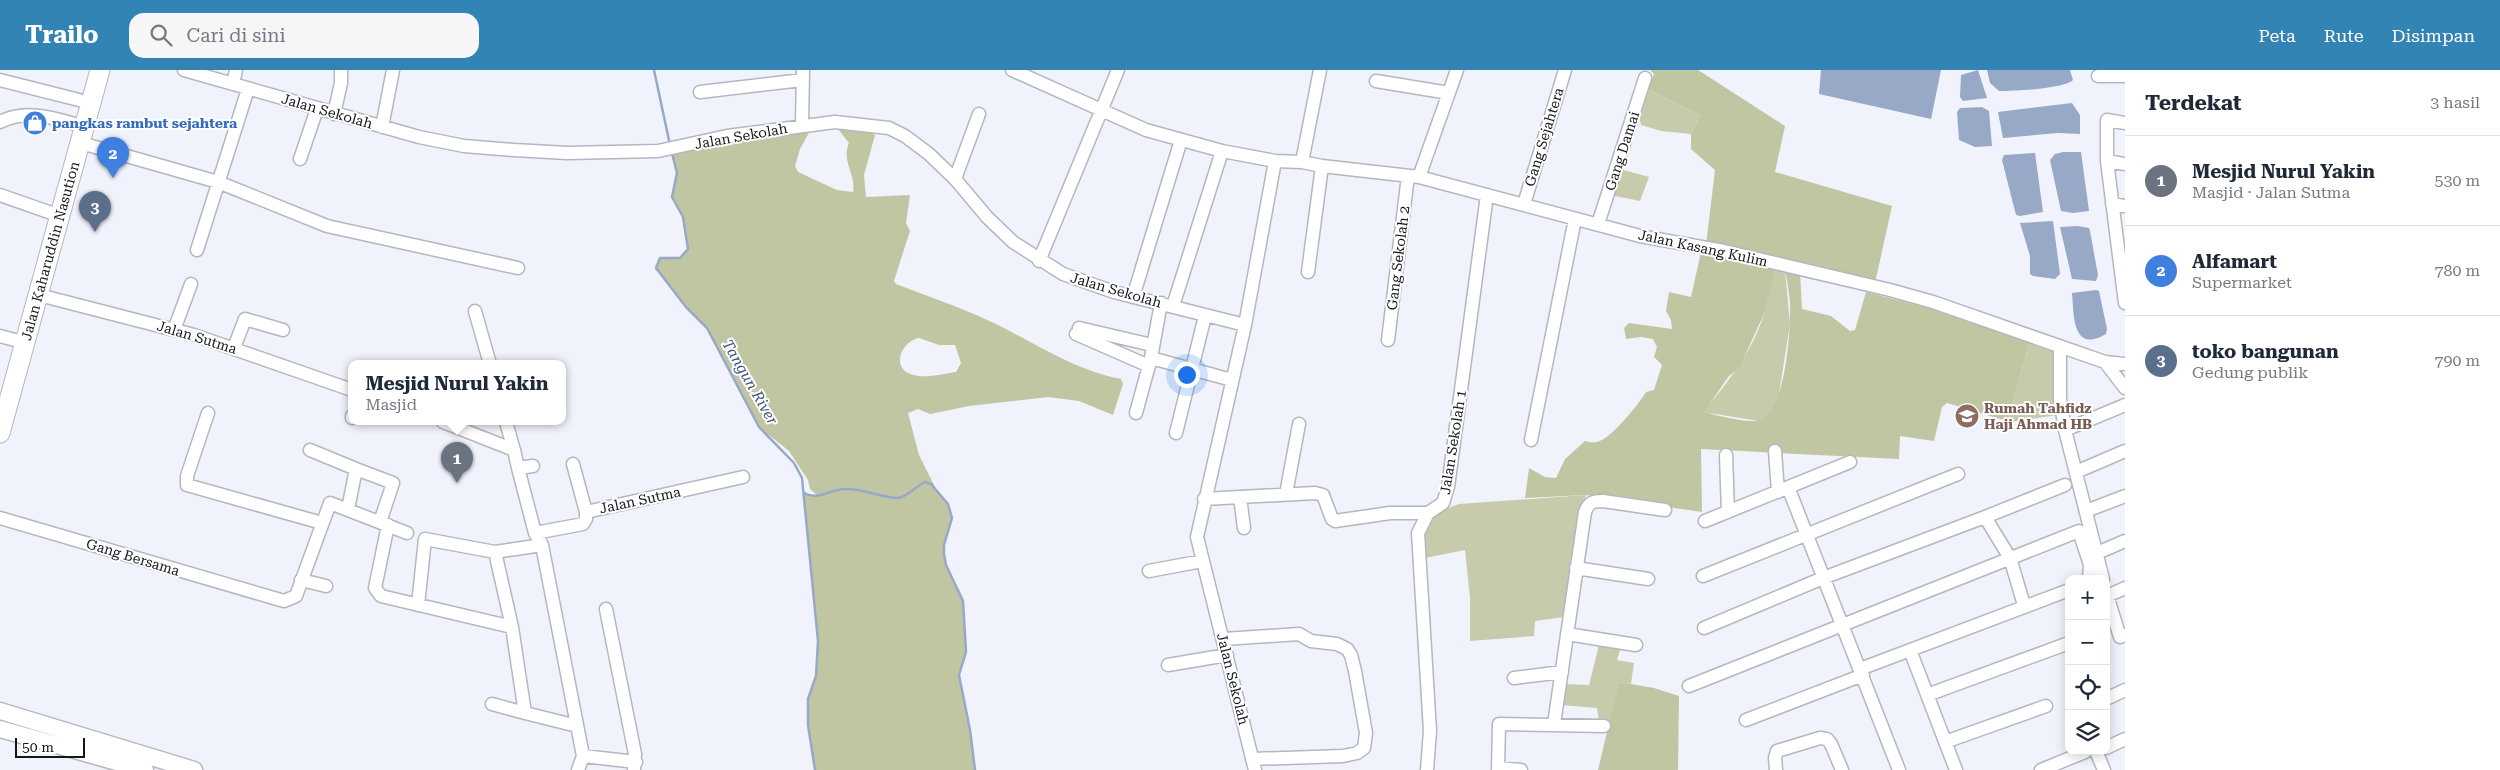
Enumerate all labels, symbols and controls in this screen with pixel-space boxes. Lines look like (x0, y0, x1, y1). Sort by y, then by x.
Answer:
search box (129, 13, 479, 58)
text: Trailo (25, 21, 99, 49)
icon: search (147, 21, 175, 49)
text: Cari di sini (187, 24, 286, 47)
text: Peta (2258, 25, 2296, 46)
text: Rute (2324, 25, 2364, 46)
text: Disimpan (2392, 25, 2475, 46)
street label: Gang Sejahtera (1521, 85, 1567, 188)
street label: Jalan Sekolah (280, 90, 374, 132)
text: Terdekat (2145, 91, 2242, 115)
text: 3 hasil (2430, 93, 2480, 112)
street label: Gang Damai (1602, 109, 1643, 193)
shop icon: pangkas rambut sejahtera (22, 110, 48, 136)
place label: pangkas rambut sejahtera (52, 115, 238, 131)
street label: Jalan Sekolah (693, 120, 789, 152)
pin: 2 (97, 137, 129, 178)
street label: Jalan Kaharuddin Nasution (18, 160, 82, 342)
text: Mesjid Nurul Yakin (2192, 160, 2375, 183)
text: 1 (2157, 171, 2165, 190)
text: 530 m (2434, 171, 2480, 190)
text: Masjid · Jalan Sutma (2192, 183, 2350, 202)
pin: 3 (79, 191, 111, 232)
street label: Gang Sekolah 2 (1384, 205, 1412, 311)
street label: Jalan Kasang Kulim (1637, 226, 1769, 270)
text: Alfamart (2192, 250, 2277, 273)
text: 2 (2157, 261, 2165, 280)
text: 780 m (2434, 261, 2480, 280)
street label: Jalan Sekolah (1069, 269, 1163, 311)
text: Supermarket (2192, 273, 2292, 292)
street label: Jalan Sutma (155, 317, 239, 357)
water label: Tangun River (718, 336, 782, 428)
text: toko bangunan (2192, 340, 2339, 363)
text: 3 (2157, 351, 2165, 370)
text: 790 m (2434, 351, 2480, 370)
popup (348, 360, 566, 425)
your location (1174, 362, 1200, 388)
text: Gedung publik (2192, 363, 2308, 382)
text: Mesjid Nurul Yakin (365, 372, 549, 395)
street label: Jalan Sekolah 1 (1437, 388, 1469, 495)
text: Masjid (365, 395, 417, 414)
place label: Rumah Tahfidz Haji Ahmad HB (1984, 400, 2092, 432)
school or university icon: Rumah Tahfidz Haji Ahmad HB (1954, 403, 1980, 429)
pin: 1 (441, 442, 473, 483)
street label: Jalan Sutma (598, 483, 682, 516)
street label: Gang Bersama (84, 535, 182, 579)
map controls (2065, 575, 2110, 755)
button: + (2065, 575, 2110, 620)
button: − (2065, 620, 2110, 665)
street label: Jalan Sekolah (1214, 631, 1252, 727)
button: locate (2065, 665, 2110, 710)
button: layers (2065, 710, 2110, 755)
scale bar (15, 735, 85, 758)
text: 50 m (22, 739, 54, 755)

